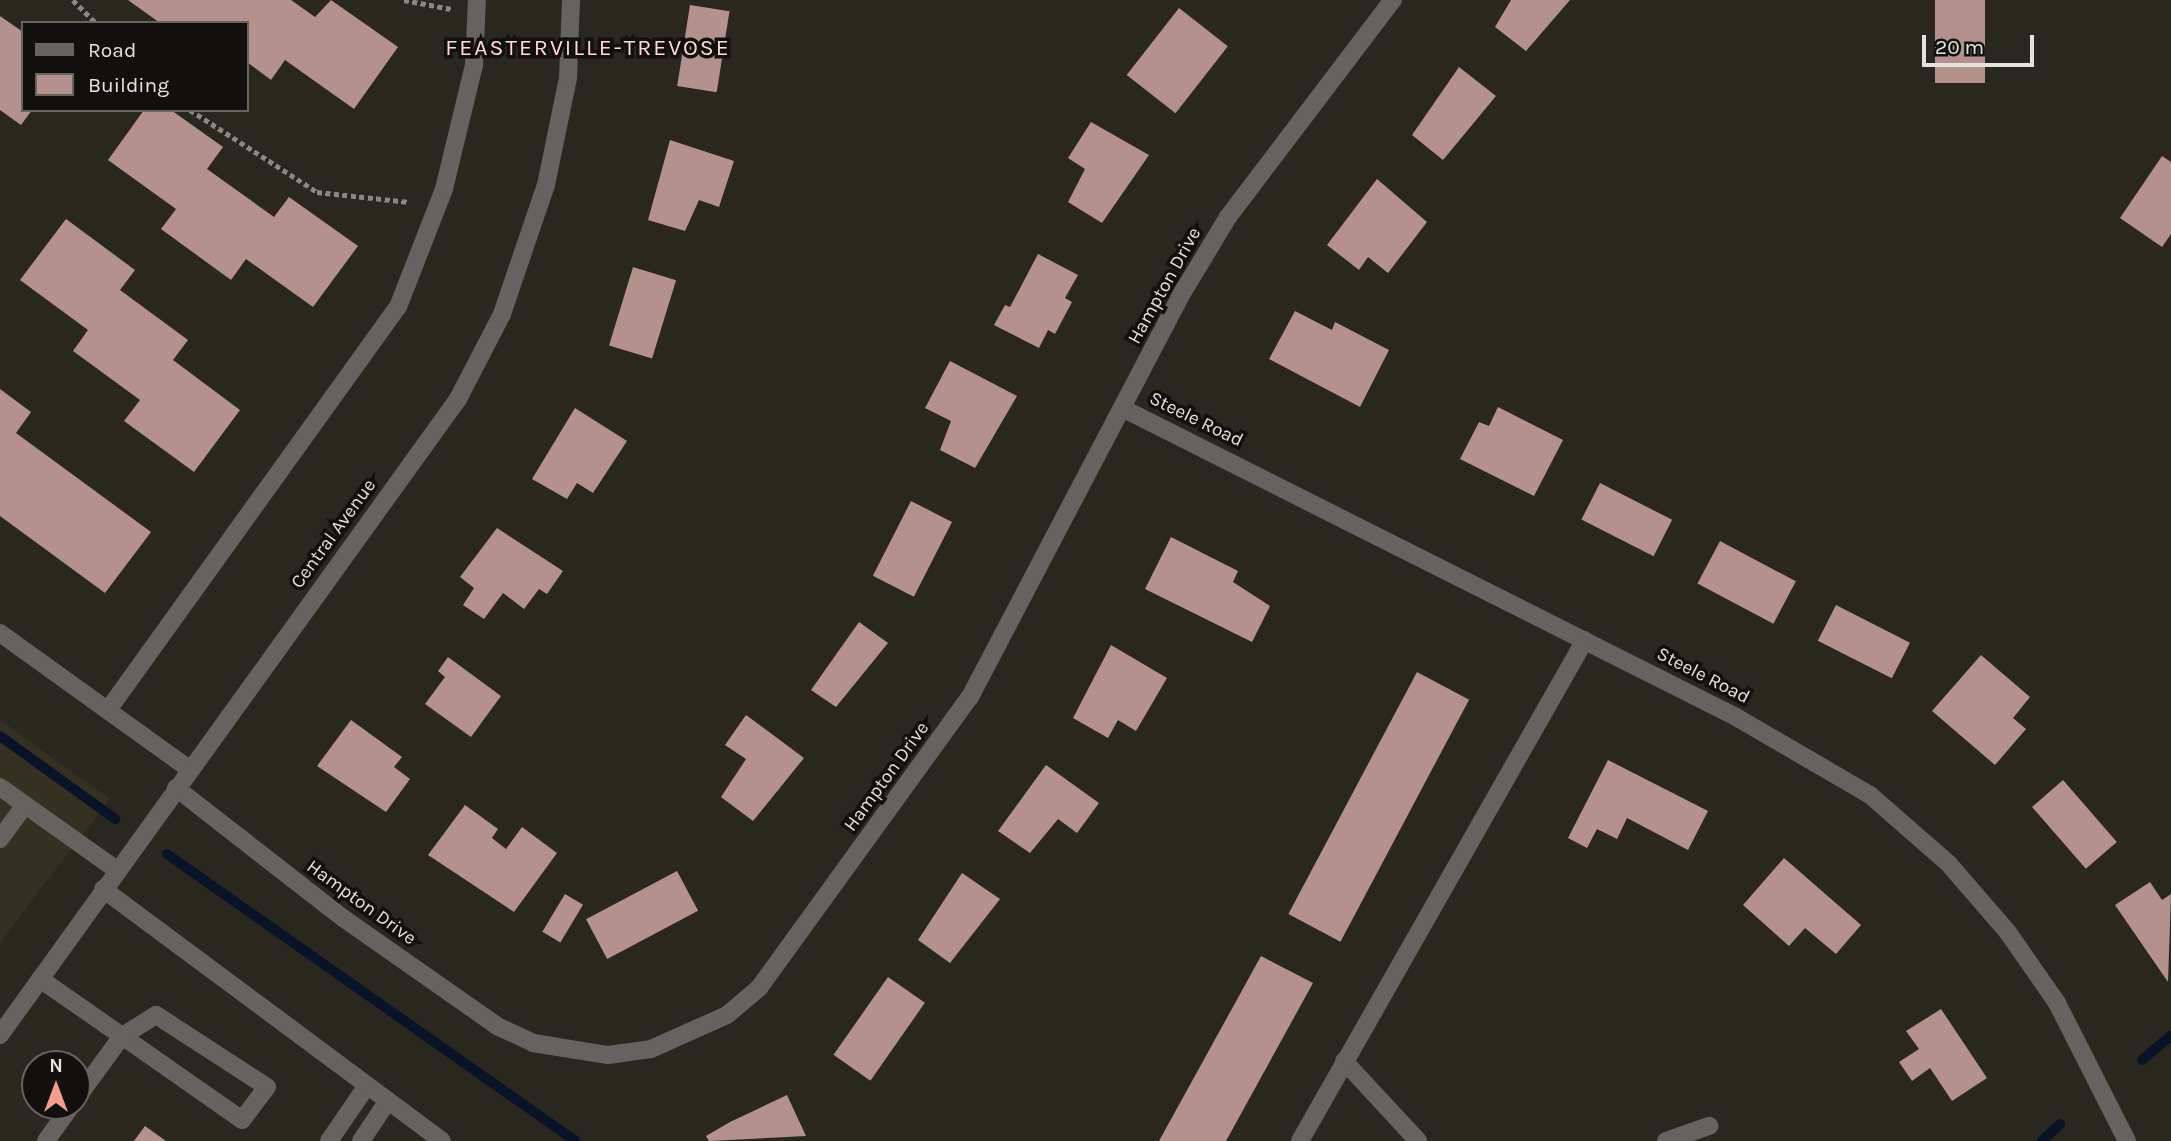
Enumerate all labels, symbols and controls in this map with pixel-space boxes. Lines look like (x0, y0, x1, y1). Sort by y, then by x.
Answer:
legend (21, 21, 248, 112)
scale bar (1926, 21, 2038, 65)
district label: FEASTERVILLE-TREVOSE (448, 34, 728, 62)
text: 20 m (1935, 35, 1984, 59)
text: Road (88, 38, 136, 62)
text: Building (88, 73, 169, 97)
street label: Hampton Drive (1124, 224, 1206, 348)
street label: Steele Road (1145, 388, 1247, 452)
street label: Central Avenue (287, 475, 381, 593)
street label: Steele Road (1653, 643, 1753, 709)
street label: Hampton Drive (840, 718, 934, 836)
street label: Hampton Drive (302, 856, 420, 950)
north arrow (21, 1050, 91, 1120)
text: N (49, 1055, 63, 1077)

